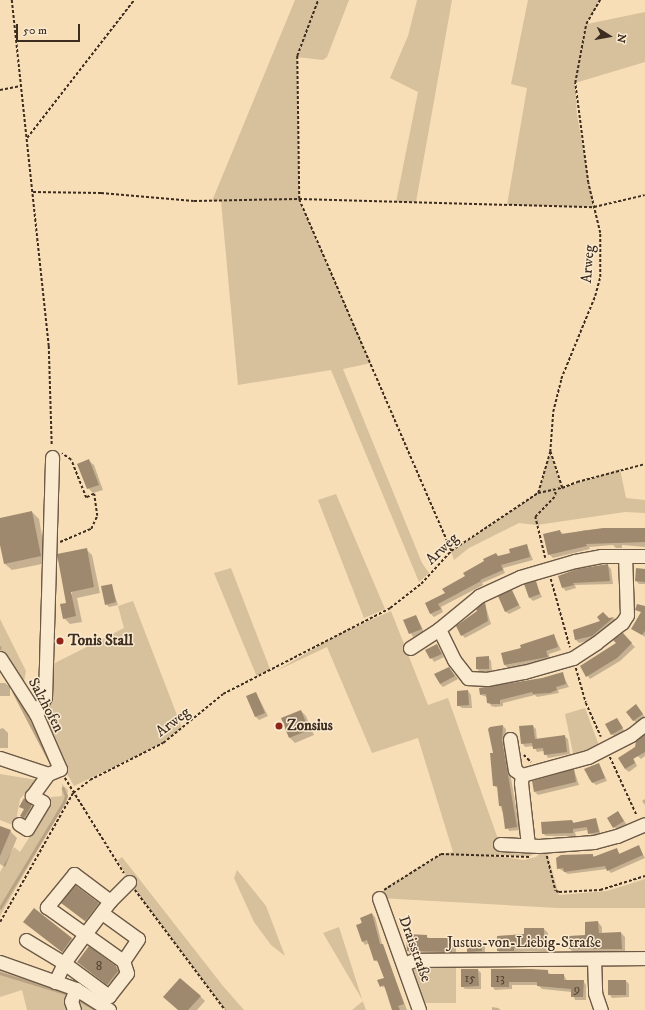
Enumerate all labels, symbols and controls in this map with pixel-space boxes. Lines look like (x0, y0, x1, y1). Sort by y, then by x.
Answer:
scale bar (18, 16, 82, 42)
north arrow (589, 16, 629, 56)
text: 50 m (23, 23, 47, 38)
text: N (613, 33, 629, 44)
street label: Arweg (577, 244, 599, 284)
street label: Arweg (422, 529, 462, 569)
place label: Tonis Stall (68, 632, 133, 650)
marker: Tonis Stall (55, 636, 65, 646)
street label: Salzhofen (24, 675, 68, 735)
street label: Arweg (152, 703, 194, 741)
place label: Zonsius (287, 717, 333, 735)
marker: Zonsius (274, 721, 284, 731)
street label: Draisstraße (395, 913, 435, 985)
street label: Justus-von-Liebig-Straße (447, 934, 601, 952)
house number: 8 (96, 958, 102, 974)
house number: 15 (464, 970, 476, 986)
house number: 13 (495, 970, 505, 986)
house number: 9 (574, 981, 580, 997)

